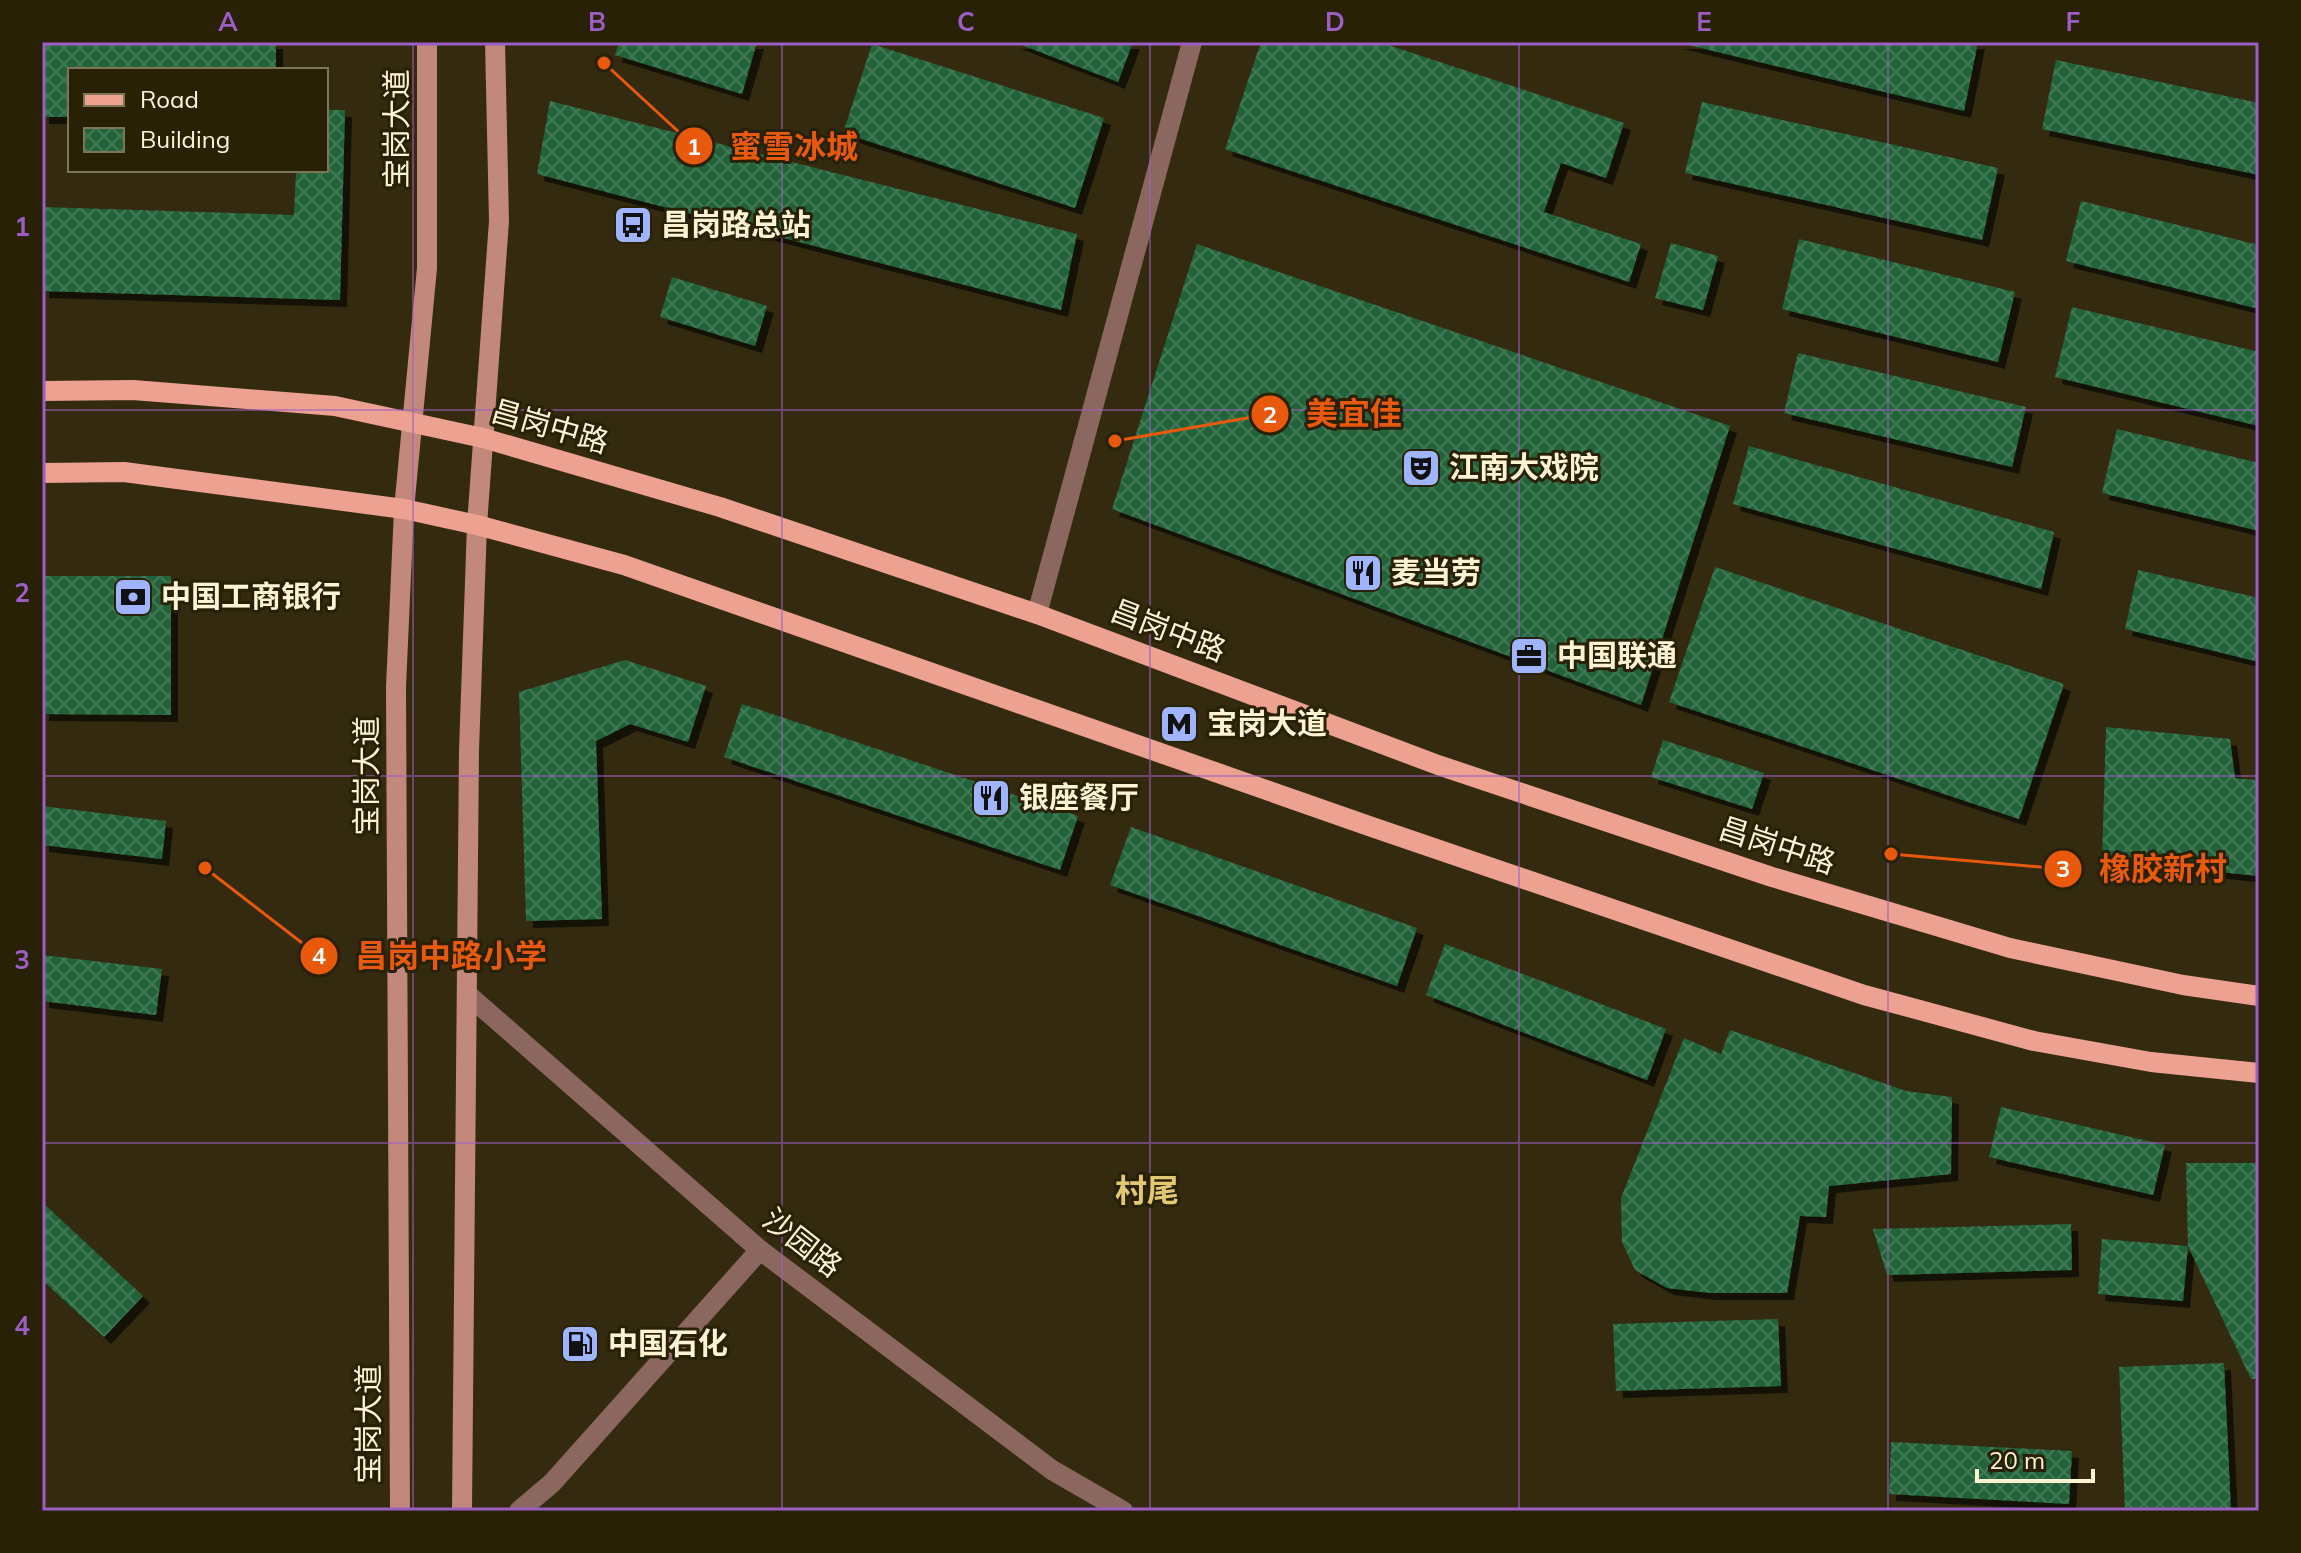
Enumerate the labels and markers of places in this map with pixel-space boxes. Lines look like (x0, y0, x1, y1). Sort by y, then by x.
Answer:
callout: 蜜雪冰城 (674, 118, 874, 174)
bus stop icon: 昌岗路总站 (612, 204, 654, 246)
place label: 昌岗路总站 (661, 205, 811, 243)
callout: 美宜佳 (1250, 386, 1418, 442)
theatre icon: 江南大戏院 (1400, 447, 1442, 489)
place label: 江南大戏院 (1449, 448, 1599, 486)
restaurant icon: 麦当劳 (1342, 552, 1384, 594)
place label: 麦当劳 (1391, 553, 1481, 591)
bank icon: 中国工商银行 (112, 576, 154, 618)
place label: 中国工商银行 (161, 577, 341, 615)
office icon: 中国联通 (1508, 635, 1550, 677)
place label: 中国联通 (1557, 636, 1677, 674)
metro station icon: 宝岗大道 (1158, 703, 1200, 745)
place label: 宝岗大道 (1207, 704, 1327, 742)
restaurant icon: 银座餐厅 (970, 777, 1012, 819)
place label: 银座餐厅 (1019, 778, 1139, 816)
callout: 橡胶新村 (2043, 841, 2243, 897)
callout: 昌岗中路小学 (299, 928, 563, 984)
fuel station icon: 中国石化 (559, 1323, 601, 1365)
place label: 中国石化 (608, 1324, 728, 1362)

